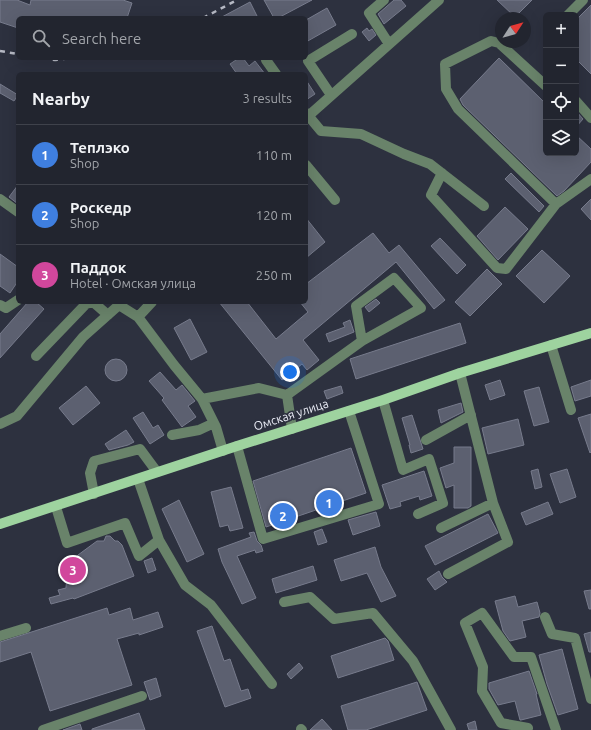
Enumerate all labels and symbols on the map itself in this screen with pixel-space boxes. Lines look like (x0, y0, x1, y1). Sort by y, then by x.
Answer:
north arrow (495, 12, 531, 48)
your location (280, 362, 300, 382)
street label: Омская улица (252, 396, 330, 433)
pin: 1 (316, 488, 342, 518)
pin: 2 (270, 501, 296, 531)
pin: 3 (60, 555, 86, 585)

